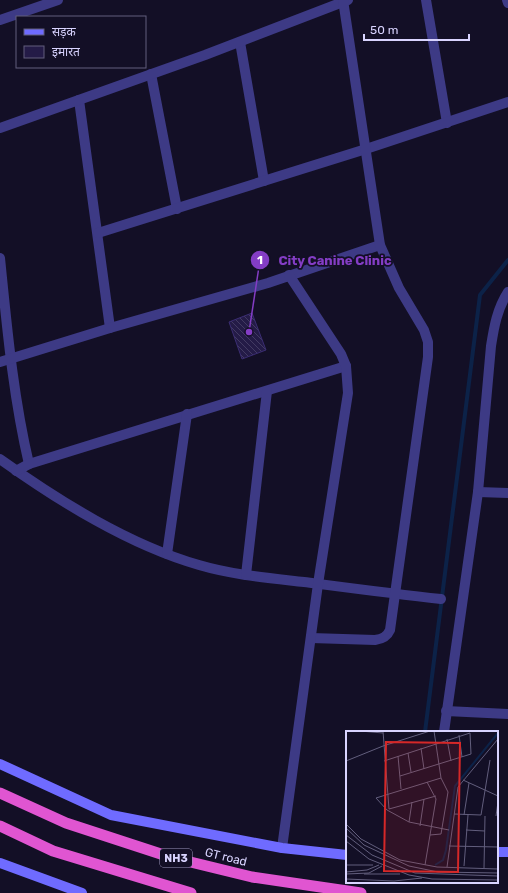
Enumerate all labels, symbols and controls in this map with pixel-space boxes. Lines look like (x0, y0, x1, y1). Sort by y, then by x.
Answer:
legend (16, 16, 146, 68)
scale bar (364, 16, 469, 42)
text: 50 m (370, 23, 398, 37)
text: सड़क (52, 25, 77, 39)
text: इमारत (52, 45, 81, 59)
callout: City Canine Clinic (250, 247, 399, 272)
text: 1 (257, 253, 263, 267)
text: City Canine Clinic (278, 253, 392, 268)
inset map (346, 731, 498, 883)
street label: GT road (204, 845, 248, 869)
road number: NH3 (160, 849, 192, 867)

